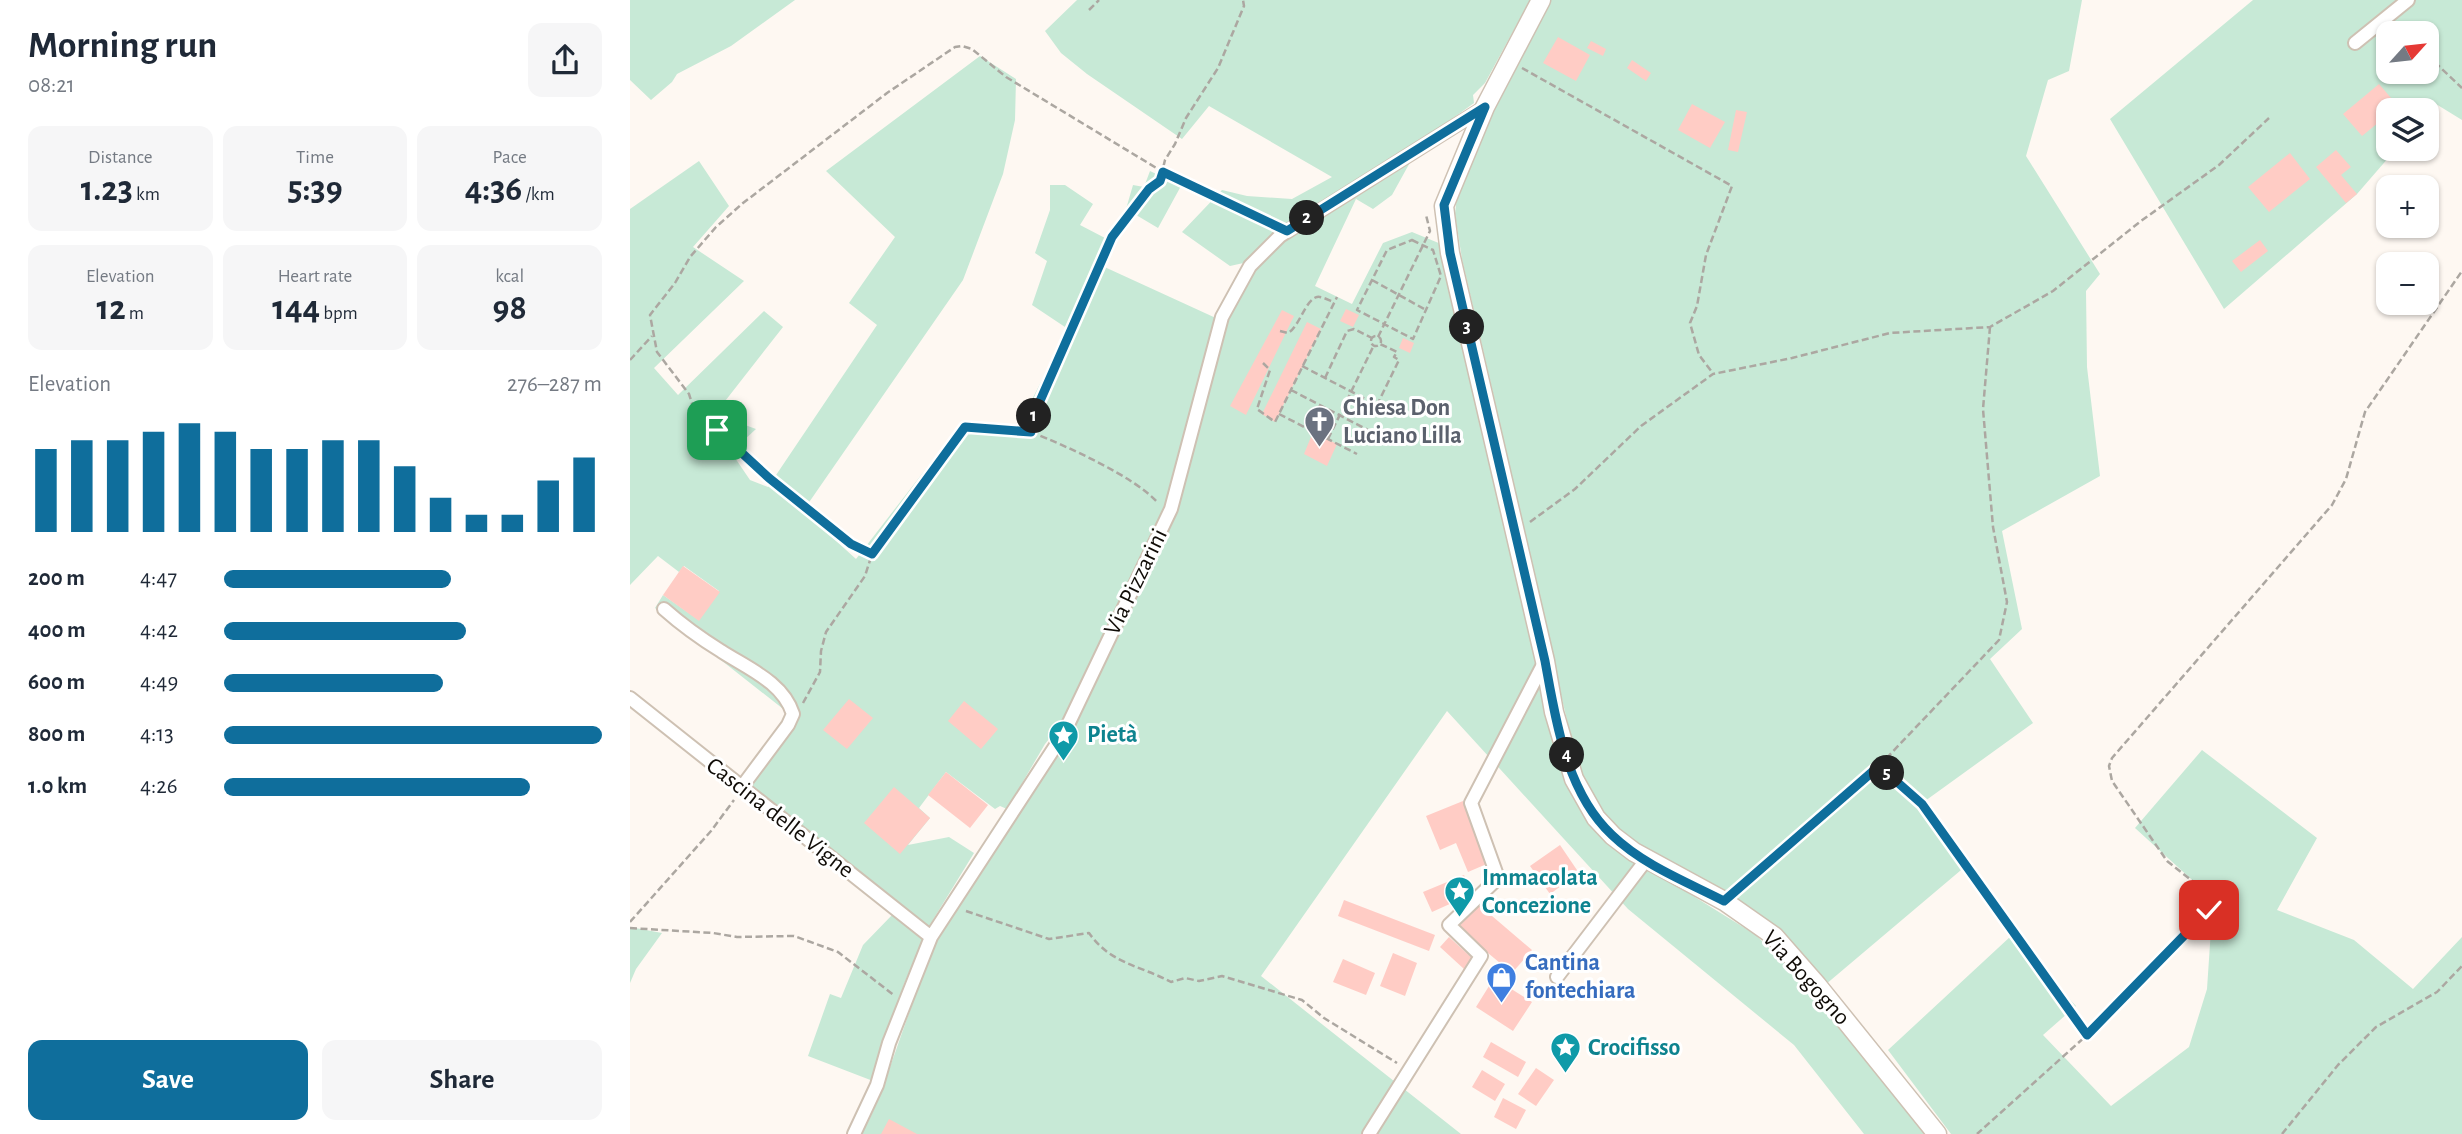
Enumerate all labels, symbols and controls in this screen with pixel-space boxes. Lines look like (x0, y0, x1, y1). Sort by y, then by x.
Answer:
north arrow (2376, 21, 2440, 84)
map controls (2376, 21, 2439, 315)
button: share (528, 23, 602, 97)
text: Morning run (28, 27, 217, 65)
text: 08:21 (28, 74, 75, 97)
button: layers (2376, 98, 2439, 161)
text: Distance (88, 148, 153, 167)
text: Time (296, 148, 334, 167)
text: Pace (493, 148, 527, 167)
text: 1.23 (81, 172, 133, 207)
text: 5:39 (287, 172, 343, 207)
text: 4:36 (465, 172, 522, 207)
button: + (2376, 175, 2439, 238)
text: km (133, 185, 160, 204)
text: /km (522, 185, 555, 204)
pin: 2 (1290, 200, 1324, 235)
text: 2 (1302, 208, 1311, 227)
button: − (2376, 252, 2439, 315)
text: Elevation (86, 267, 155, 286)
text: Heart rate (278, 267, 352, 286)
text: kcal (495, 267, 524, 286)
text: 12 (97, 291, 126, 326)
text: 144 (272, 291, 320, 326)
text: 98 (493, 291, 527, 326)
text: m (126, 304, 144, 323)
text: bpm (320, 304, 358, 323)
pin: 3 (1450, 310, 1484, 344)
text: 3 (1462, 317, 1471, 336)
text: Elevation (28, 373, 111, 396)
text: 276–287 m (507, 373, 602, 396)
place label: Chiesa Don Luciano Lilla (1343, 396, 1462, 448)
pin: 1 (1016, 398, 1052, 434)
pin (687, 400, 747, 460)
church icon: Chiesa Don Luciano Lilla (1303, 405, 1337, 449)
text: 1 (1030, 406, 1037, 425)
icon: arrive (698, 411, 736, 449)
street label: Via Pizzarini (1100, 525, 1172, 639)
text: 200 m (28, 567, 85, 590)
text: 4:47 (140, 567, 177, 590)
text: 400 m (28, 619, 86, 642)
text: 4:42 (140, 619, 178, 642)
text: 600 m (28, 671, 85, 694)
text: 4:49 (140, 671, 178, 694)
place icon: Pietà (1047, 718, 1081, 762)
text: 800 m (28, 723, 85, 746)
text: 4:13 (140, 723, 174, 746)
place label: Pietà (1087, 723, 1138, 747)
pin: 4 (1550, 738, 1584, 772)
text: 4 (1562, 745, 1571, 764)
street label: Cascina delle Vigne (702, 753, 858, 883)
pin: 5 (1870, 756, 1904, 790)
text: 5 (1882, 763, 1891, 782)
text: 1.0 km (28, 775, 87, 798)
text: 4:26 (140, 775, 178, 798)
place label: Immacolata Concezione (1482, 866, 1598, 918)
place icon: Immacolata Concezione (1442, 875, 1476, 919)
pin (2179, 880, 2239, 940)
icon: check (2190, 891, 2228, 929)
street label: Via Bogogno (1758, 926, 1854, 1030)
place label: Cantina fontechiara (1525, 951, 1636, 1003)
shop icon: Cantina fontechiara (1485, 960, 1519, 1004)
place icon: Crocifisso (1548, 1031, 1582, 1075)
place label: Crocifisso (1588, 1036, 1681, 1060)
button: Save (28, 1040, 308, 1120)
button: Share (322, 1040, 602, 1120)

